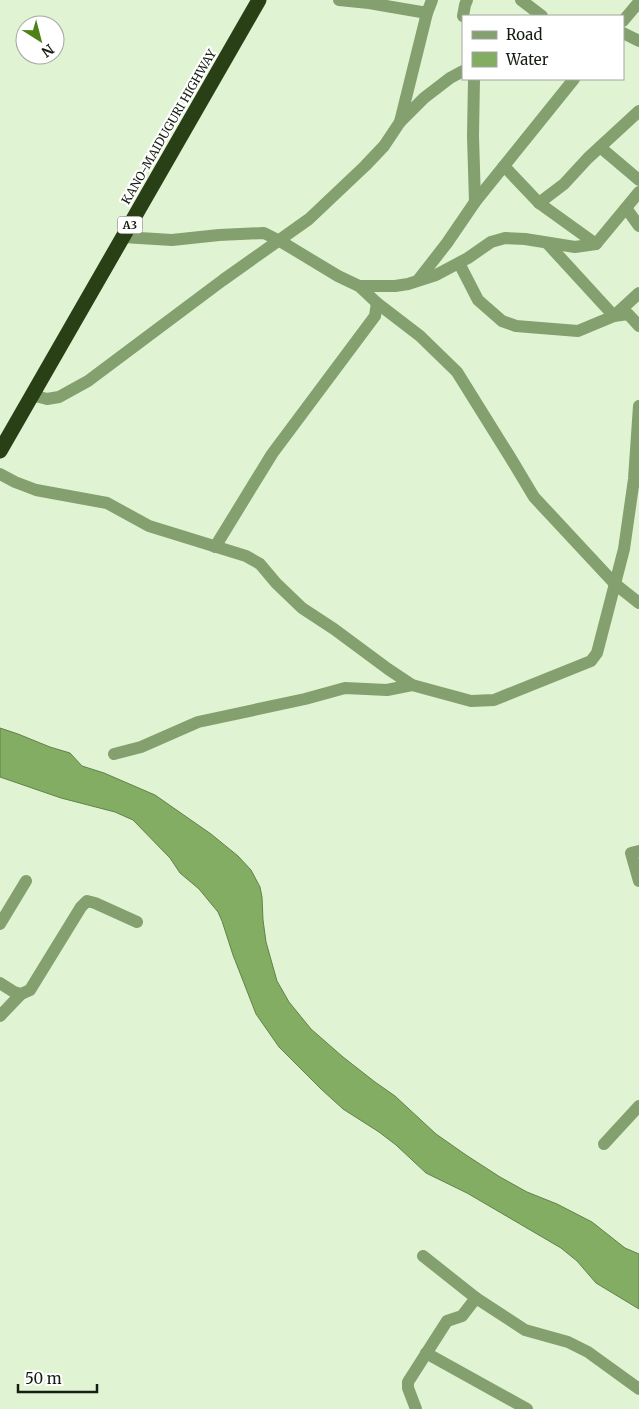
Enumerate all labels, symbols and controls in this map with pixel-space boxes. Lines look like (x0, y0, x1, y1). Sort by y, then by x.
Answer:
north arrow (15, 15, 65, 65)
legend (462, 15, 624, 80)
text: Road (506, 25, 542, 44)
text: N (38, 40, 57, 61)
street label: KANO-MAIDUGURI HIGHWAY (118, 47, 219, 207)
text: Water (505, 50, 549, 69)
road number: A3 (118, 216, 142, 234)
scale bar (18, 1362, 96, 1394)
text: 50 m (25, 1369, 62, 1388)

